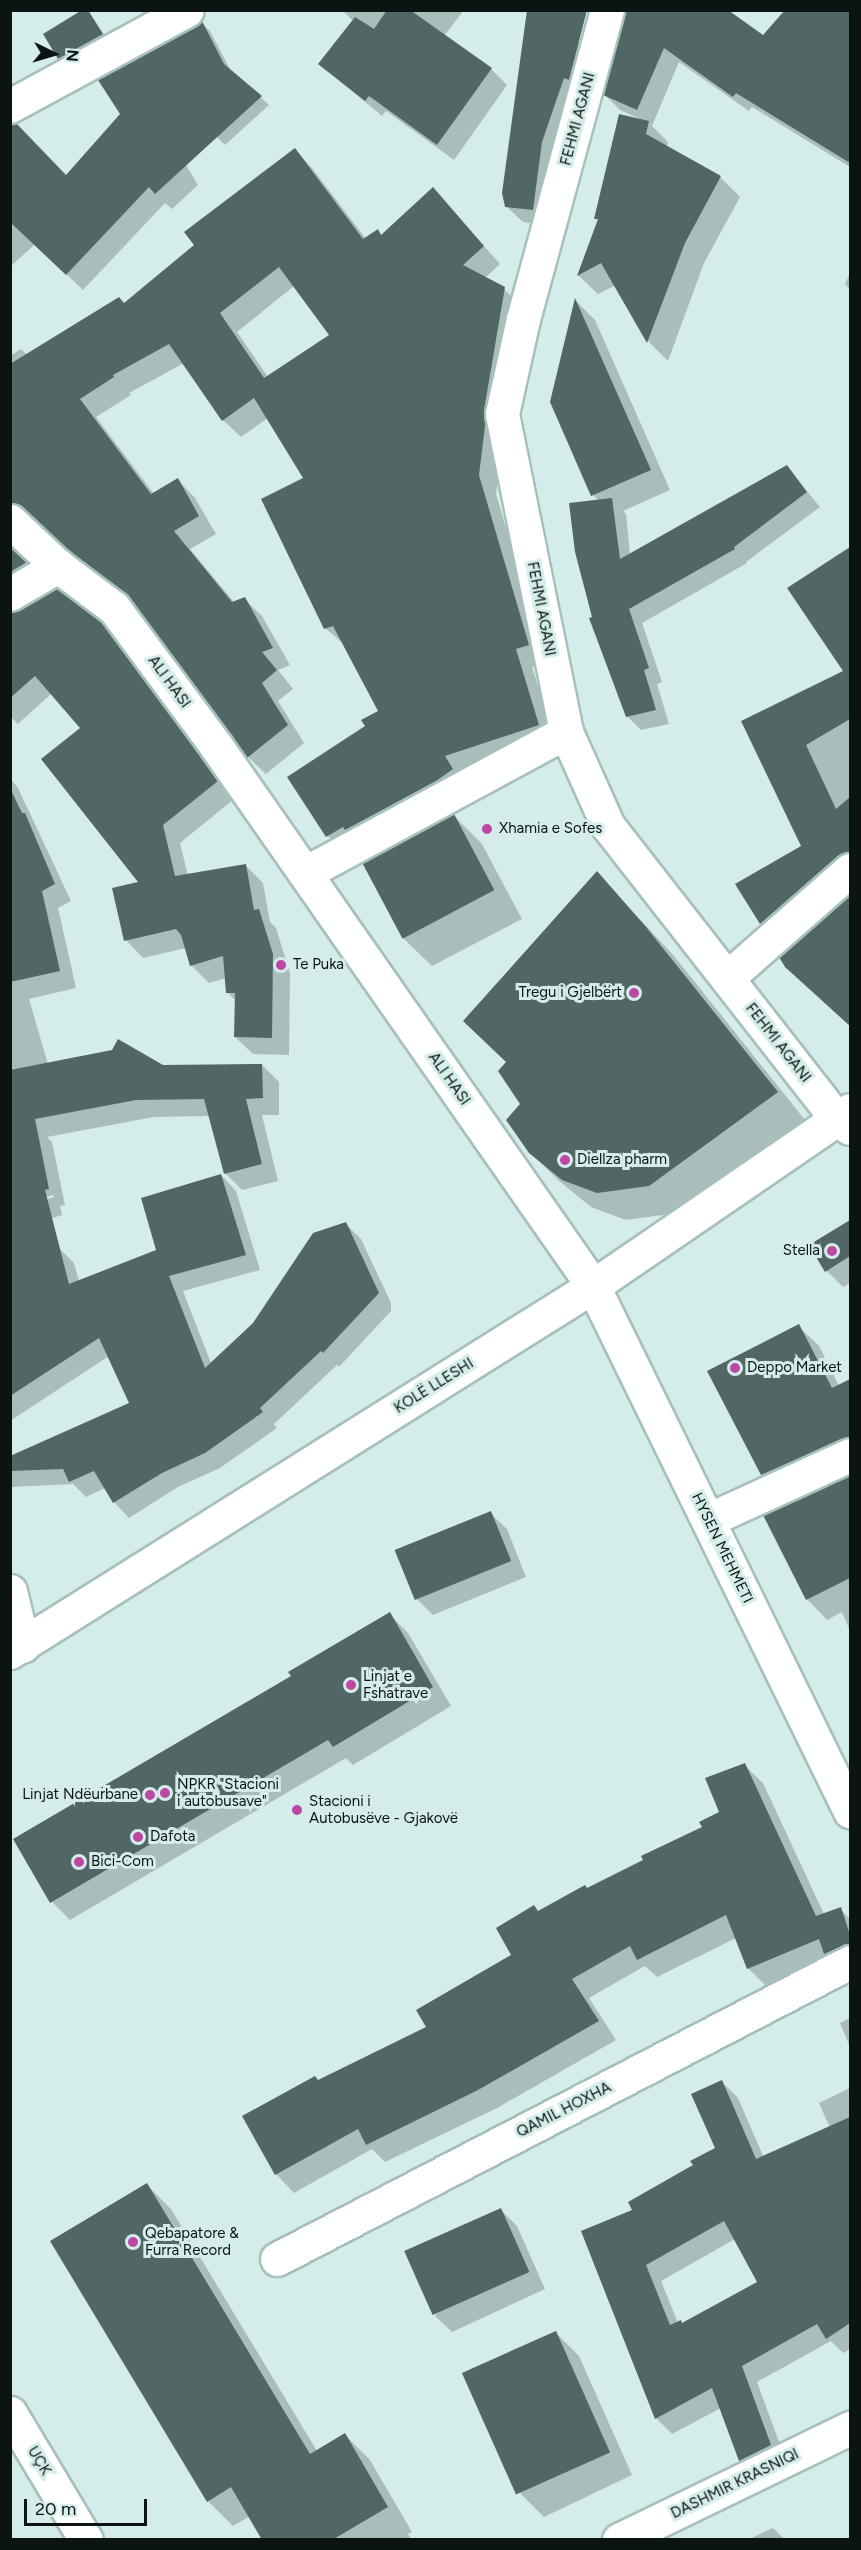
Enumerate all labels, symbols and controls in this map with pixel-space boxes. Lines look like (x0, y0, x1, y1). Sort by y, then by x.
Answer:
north arrow (24, 24, 84, 84)
text: N (62, 49, 82, 63)
street label: FEHMI AGANI (557, 70, 599, 168)
street label: FEHMI AGANI (523, 560, 559, 658)
street label: ALI HASI (144, 652, 194, 712)
place label: Xhamia e Sofes (499, 820, 602, 838)
marker: Xhamia e Sofes (480, 822, 494, 836)
place label: Te Puka (293, 956, 344, 974)
marker: Te Puka (274, 958, 288, 972)
place label: Tregu i Gjelbërt (518, 984, 622, 1002)
marker: Tregu i Gjelbërt (627, 986, 641, 1000)
street label: FEHMI AGANI (741, 1000, 815, 1086)
street label: ALI HASI (424, 1049, 474, 1109)
place label: Diellza pharm (577, 1151, 667, 1169)
marker: Diellza pharm (558, 1153, 572, 1167)
place label: Stella (783, 1242, 820, 1260)
marker: Stella (825, 1244, 839, 1258)
street label: KOLË LLESHI (391, 1354, 477, 1418)
place label: Deppo Market (747, 1359, 842, 1377)
marker: Deppo Market (728, 1361, 742, 1375)
street label: HYSEN MEHMETI (688, 1490, 756, 1606)
place label: Linjat e Fshatrave (363, 1667, 428, 1702)
marker: Linjat e Fshatrave (344, 1678, 358, 1692)
place label: NPKR "Stacioni i autobusave" (177, 1775, 279, 1810)
place label: Linjat Ndëurbane (22, 1786, 138, 1804)
marker: NPKR "Stacioni i autobusave" (158, 1786, 172, 1800)
marker: Linjat Ndëurbane (143, 1788, 157, 1802)
place label: Stacioni i Autobusëve - Gjakovë (309, 1792, 458, 1827)
marker: Stacioni i Autobusëve - Gjakovë (290, 1803, 304, 1817)
place label: Dafota (150, 1828, 195, 1846)
marker: Dafota (131, 1830, 145, 1844)
place label: Bici-Com (91, 1853, 154, 1871)
marker: Bici-Com (72, 1855, 86, 1869)
street label: QAMIL HOXHA (514, 2078, 614, 2142)
place label: Qebapatore & Furra Record (145, 2224, 239, 2259)
marker: Qebapatore & Furra Record (126, 2235, 140, 2249)
street label: UÇK (23, 2443, 55, 2479)
street label: DASHMIR KRASNIQI (668, 2445, 802, 2523)
scale bar (27, 2487, 150, 2525)
text: 20 m (35, 2498, 76, 2520)

